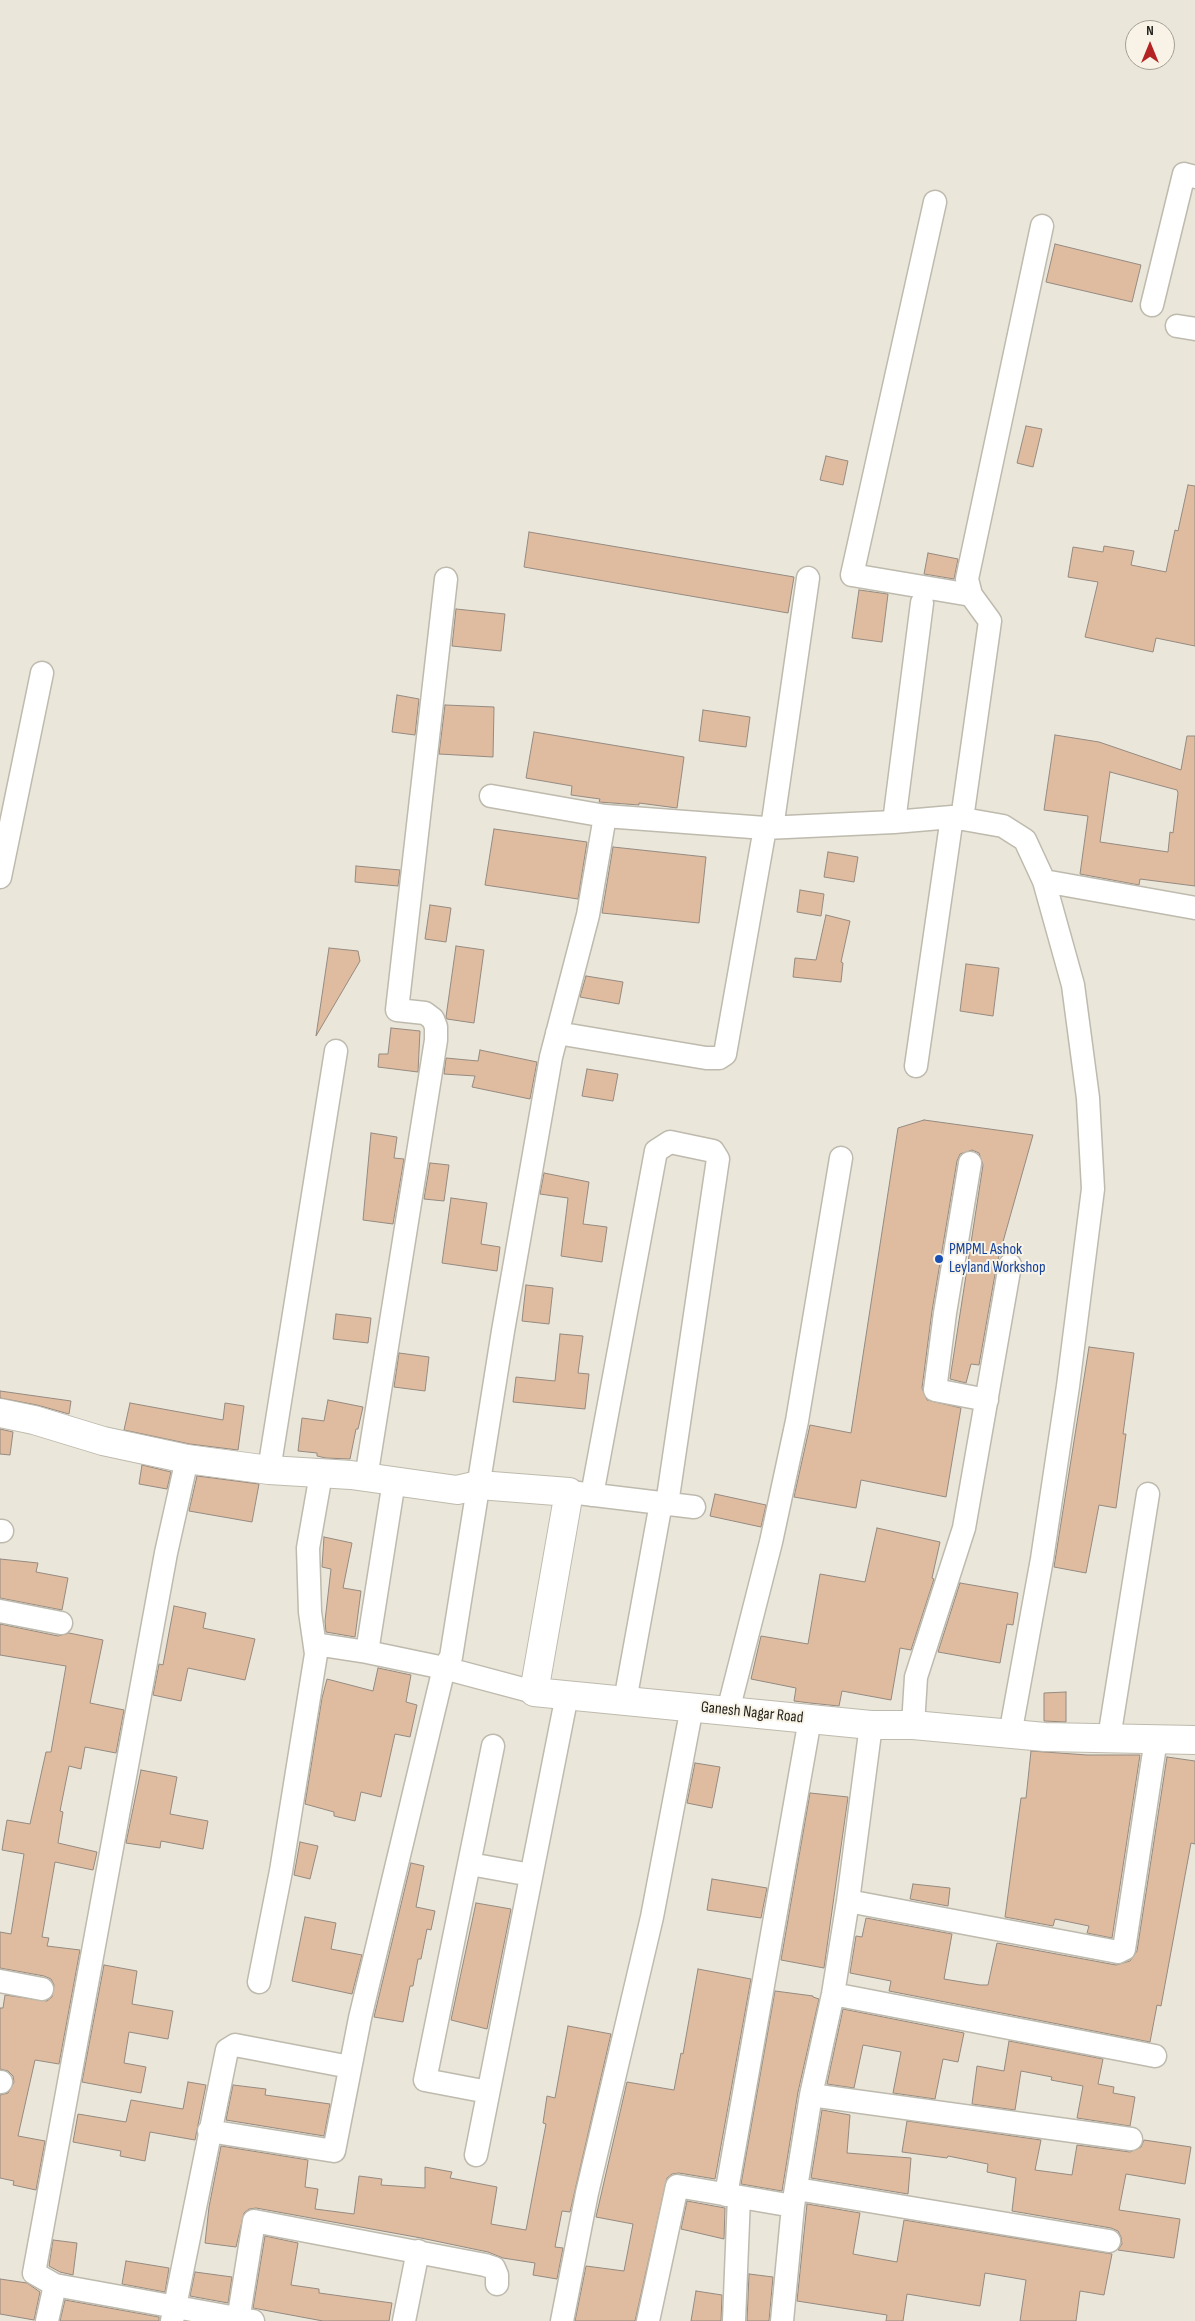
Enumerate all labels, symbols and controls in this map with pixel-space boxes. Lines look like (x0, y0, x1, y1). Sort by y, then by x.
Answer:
north arrow (1125, 20, 1175, 70)
text: N (1146, 22, 1154, 39)
place label: PMPML Ashok Leyland Workshop (949, 1240, 1046, 1278)
marker: PMPML Ashok Leyland Workshop (933, 1253, 945, 1265)
street label: Ganesh Nagar Road (700, 1698, 804, 1728)

